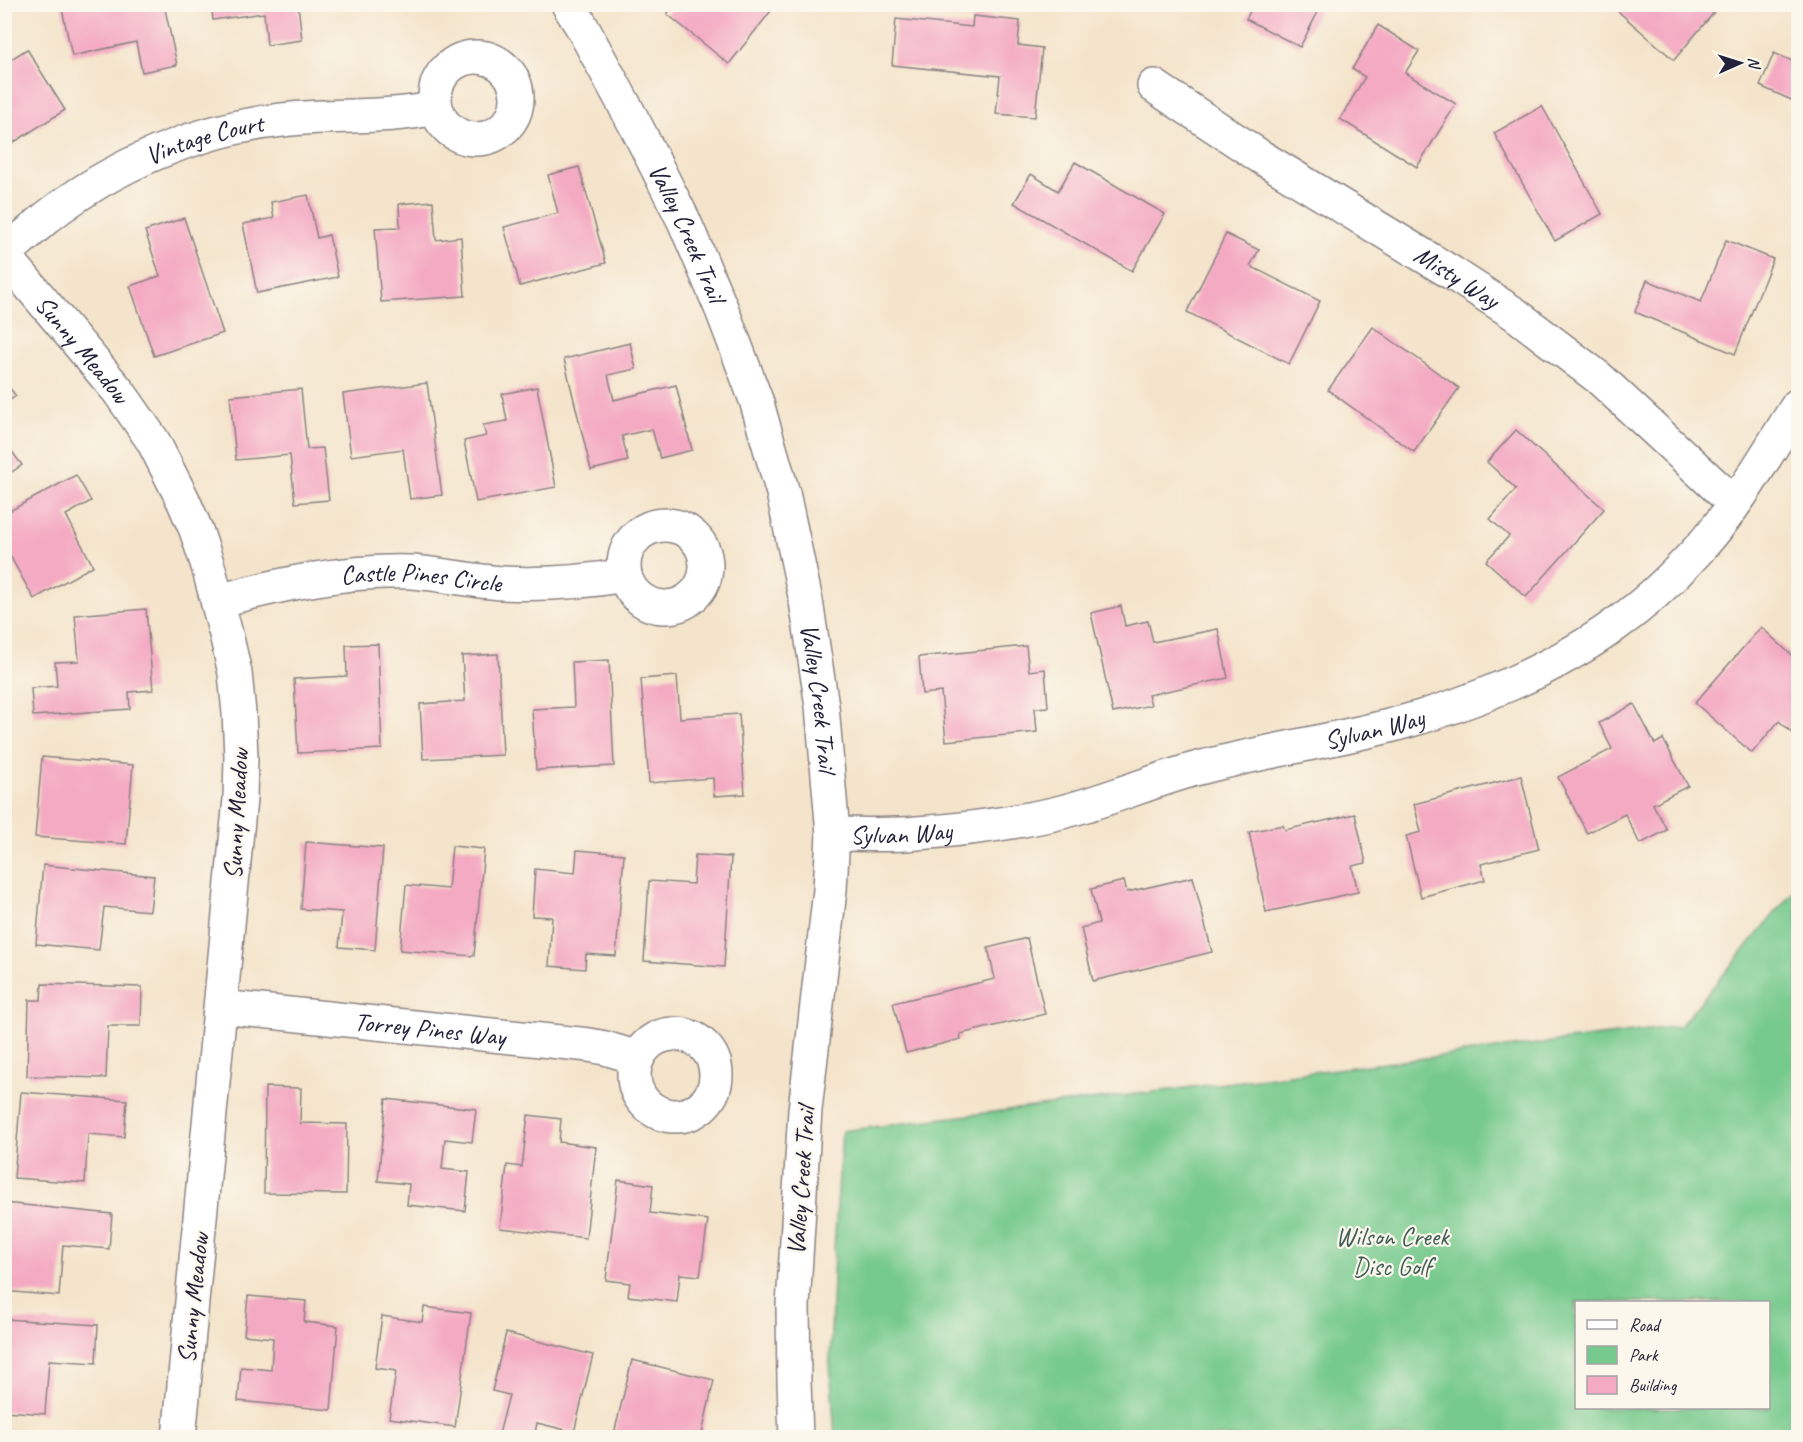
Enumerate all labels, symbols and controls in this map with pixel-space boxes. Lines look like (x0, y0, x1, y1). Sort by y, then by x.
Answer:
north arrow (1710, 33, 1770, 93)
text: N (1744, 57, 1764, 71)
street label: Vintage Court (140, 106, 268, 172)
street label: Valley Creek Trail (641, 158, 735, 311)
street label: Misty Way (1408, 238, 1508, 317)
street label: Sunny Meadow (28, 288, 139, 411)
street label: Castle Pines Circle (339, 555, 504, 600)
street label: Valley Creek Trail (793, 621, 844, 778)
street label: Sylvan Way (1321, 700, 1430, 757)
street label: Sunny Meadow (216, 746, 256, 880)
street label: Sylvan Way (850, 813, 955, 851)
street label: Torrey Pines Way (353, 1004, 509, 1053)
street label: Valley Creek Trail (779, 1101, 823, 1256)
park label: Wilson Creek Disc Golf (1336, 1220, 1450, 1283)
street label: Sunny Meadow (170, 1230, 216, 1365)
legend (1575, 1301, 1770, 1409)
text: Road (1629, 1314, 1662, 1336)
text: Park (1629, 1344, 1659, 1366)
text: Building (1629, 1374, 1678, 1396)

